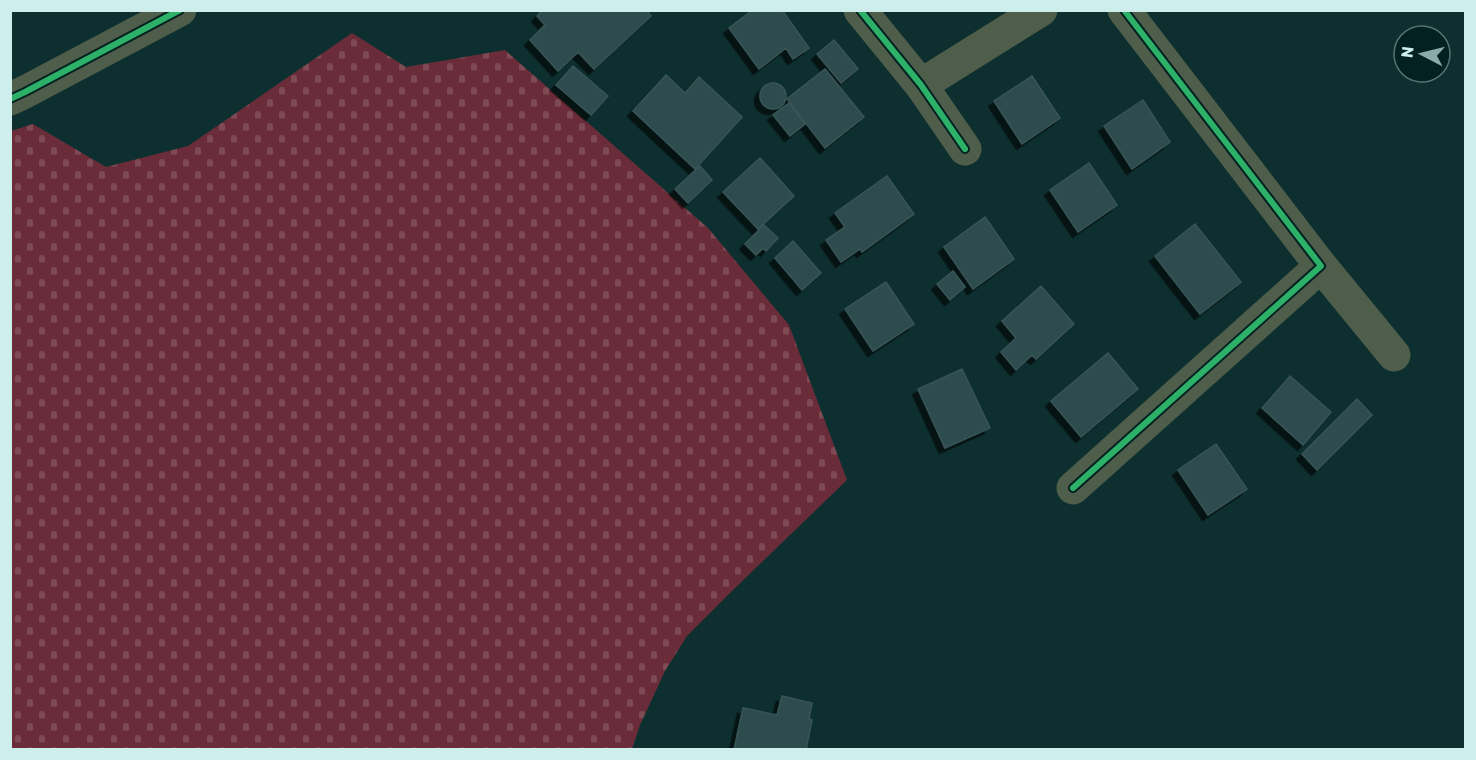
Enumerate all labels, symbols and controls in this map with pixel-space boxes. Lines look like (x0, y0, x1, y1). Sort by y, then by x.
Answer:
north arrow (1392, 24, 1452, 84)
text: N (1397, 45, 1418, 59)

